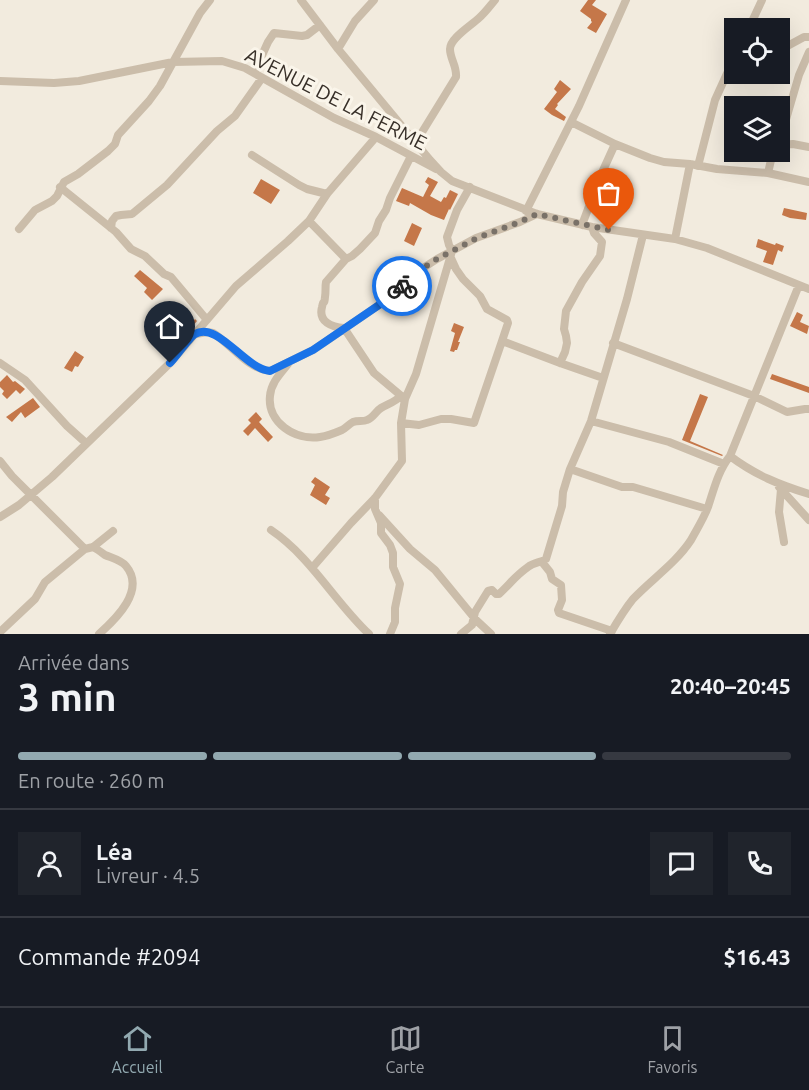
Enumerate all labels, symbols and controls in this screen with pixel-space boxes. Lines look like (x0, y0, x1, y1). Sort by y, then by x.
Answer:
map controls (724, 18, 790, 162)
button: locate (724, 18, 790, 84)
street label: AVENUE DE LA FERME (242, 43, 431, 154)
button: layers (724, 96, 790, 162)
pin (583, 168, 634, 230)
icon: bag (592, 177, 625, 210)
courier (372, 256, 432, 316)
icon: bike (386, 270, 419, 303)
pin (144, 301, 195, 363)
icon: home (153, 310, 186, 343)
text: Arrivée dans (18, 651, 129, 674)
text: 20:40–20:45 (670, 673, 791, 698)
text: 3 min (18, 675, 117, 718)
text: En route · 260 m (18, 769, 165, 792)
button: person (18, 832, 81, 895)
button: chat (650, 832, 713, 895)
button: phone (728, 832, 791, 895)
text: Léa (96, 839, 133, 864)
text: Livreur · 4.5 (96, 864, 200, 887)
text: Commande #2094 (18, 944, 200, 969)
text: $16.43 (724, 944, 791, 969)
tab: Accueil (111, 1022, 163, 1076)
tab: Carte (385, 1022, 425, 1076)
tab: Favoris (648, 1022, 698, 1076)

